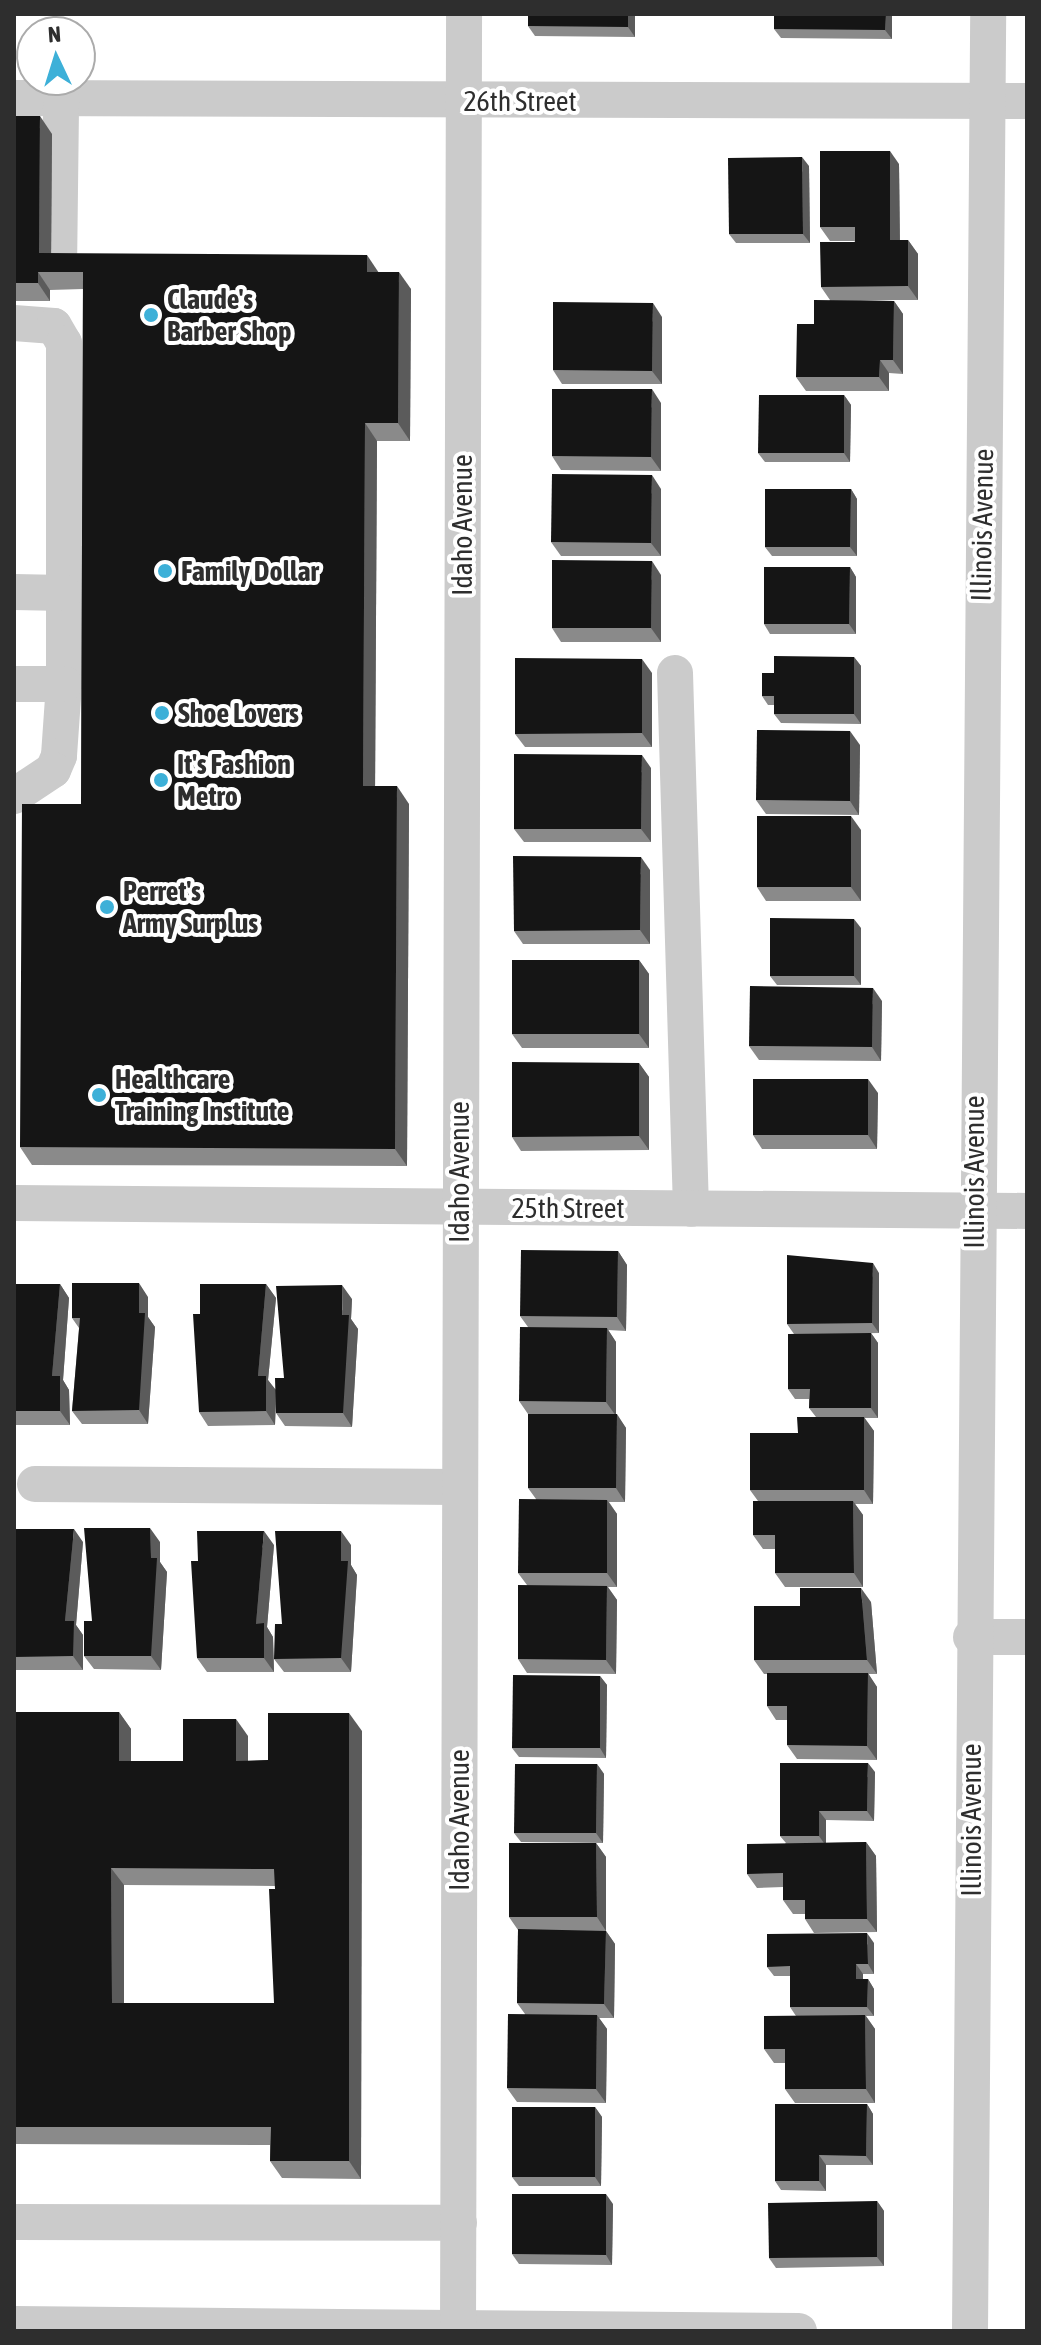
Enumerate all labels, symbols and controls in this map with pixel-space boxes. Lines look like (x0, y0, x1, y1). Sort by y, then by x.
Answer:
north arrow (16, 16, 96, 96)
text: N (47, 21, 62, 47)
street label: 26th Street (463, 84, 577, 118)
place label: Claude's Barber Shop (167, 282, 291, 348)
marker: Claude's Barber Shop (142, 306, 160, 324)
street label: Illinois Avenue (964, 448, 1000, 602)
street label: Idaho Avenue (445, 454, 479, 596)
place label: Family Dollar (181, 554, 319, 588)
marker: Family Dollar (156, 562, 174, 580)
place label: Shoe Lovers (178, 696, 299, 730)
marker: Shoe Lovers (153, 704, 171, 722)
place label: It's Fashion Metro (177, 747, 291, 813)
marker: It's Fashion Metro (152, 771, 170, 789)
place label: Perret's Army Surplus (123, 874, 258, 940)
marker: Perret's Army Surplus (98, 898, 116, 916)
place label: Healthcare Training Institute (115, 1062, 289, 1128)
marker: Healthcare Training Institute (90, 1086, 108, 1104)
street label: Illinois Avenue (957, 1096, 991, 1248)
street label: Idaho Avenue (442, 1101, 476, 1243)
street label: 25th Street (511, 1191, 625, 1225)
street label: Illinois Avenue (954, 1744, 988, 1896)
street label: Idaho Avenue (442, 1749, 476, 1891)

